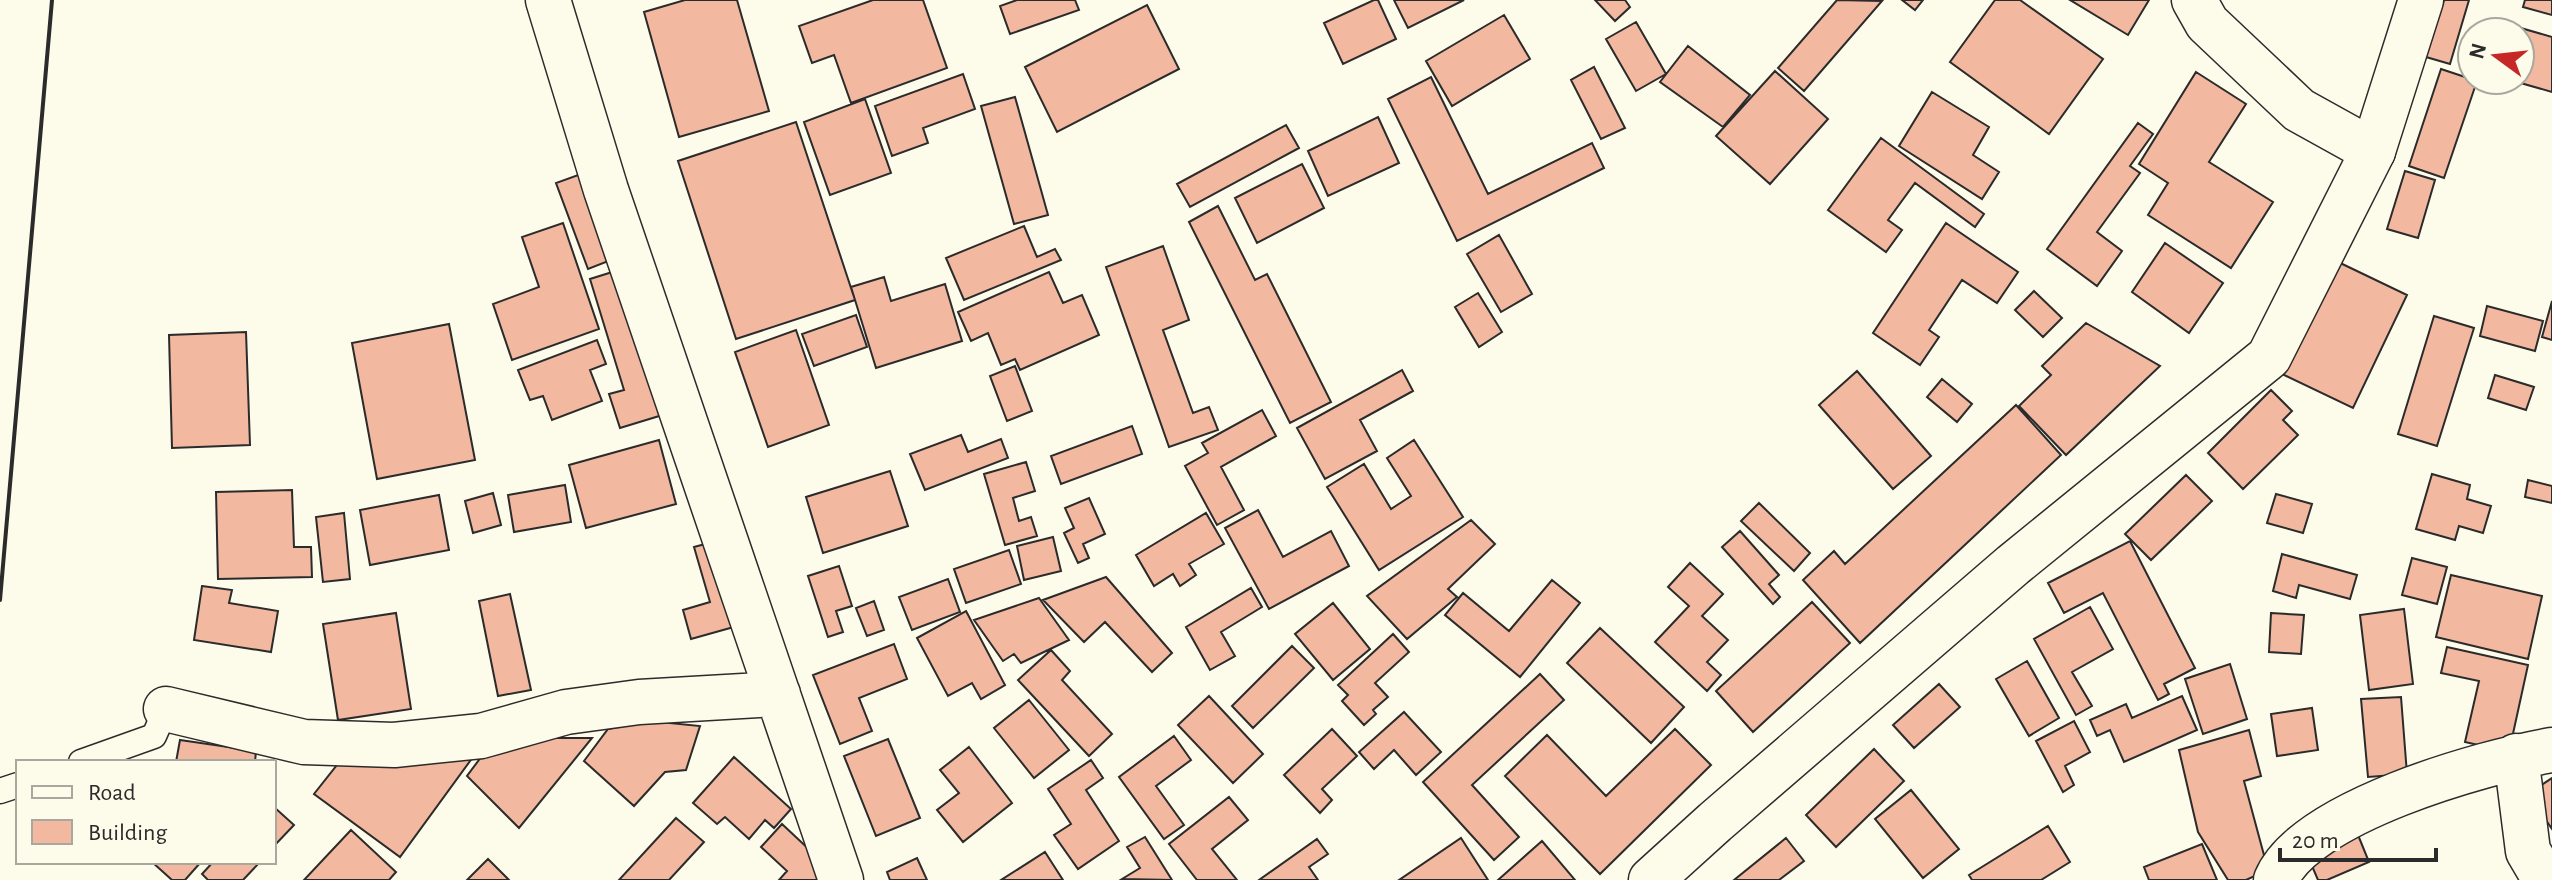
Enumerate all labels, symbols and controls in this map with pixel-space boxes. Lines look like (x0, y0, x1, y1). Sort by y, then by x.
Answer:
north arrow (2456, 16, 2536, 96)
text: N (2465, 41, 2490, 61)
legend (16, 760, 276, 864)
text: Road (88, 781, 136, 805)
scale bar (2280, 812, 2436, 862)
text: Building (88, 821, 167, 845)
text: 20 m (2292, 829, 2339, 853)

